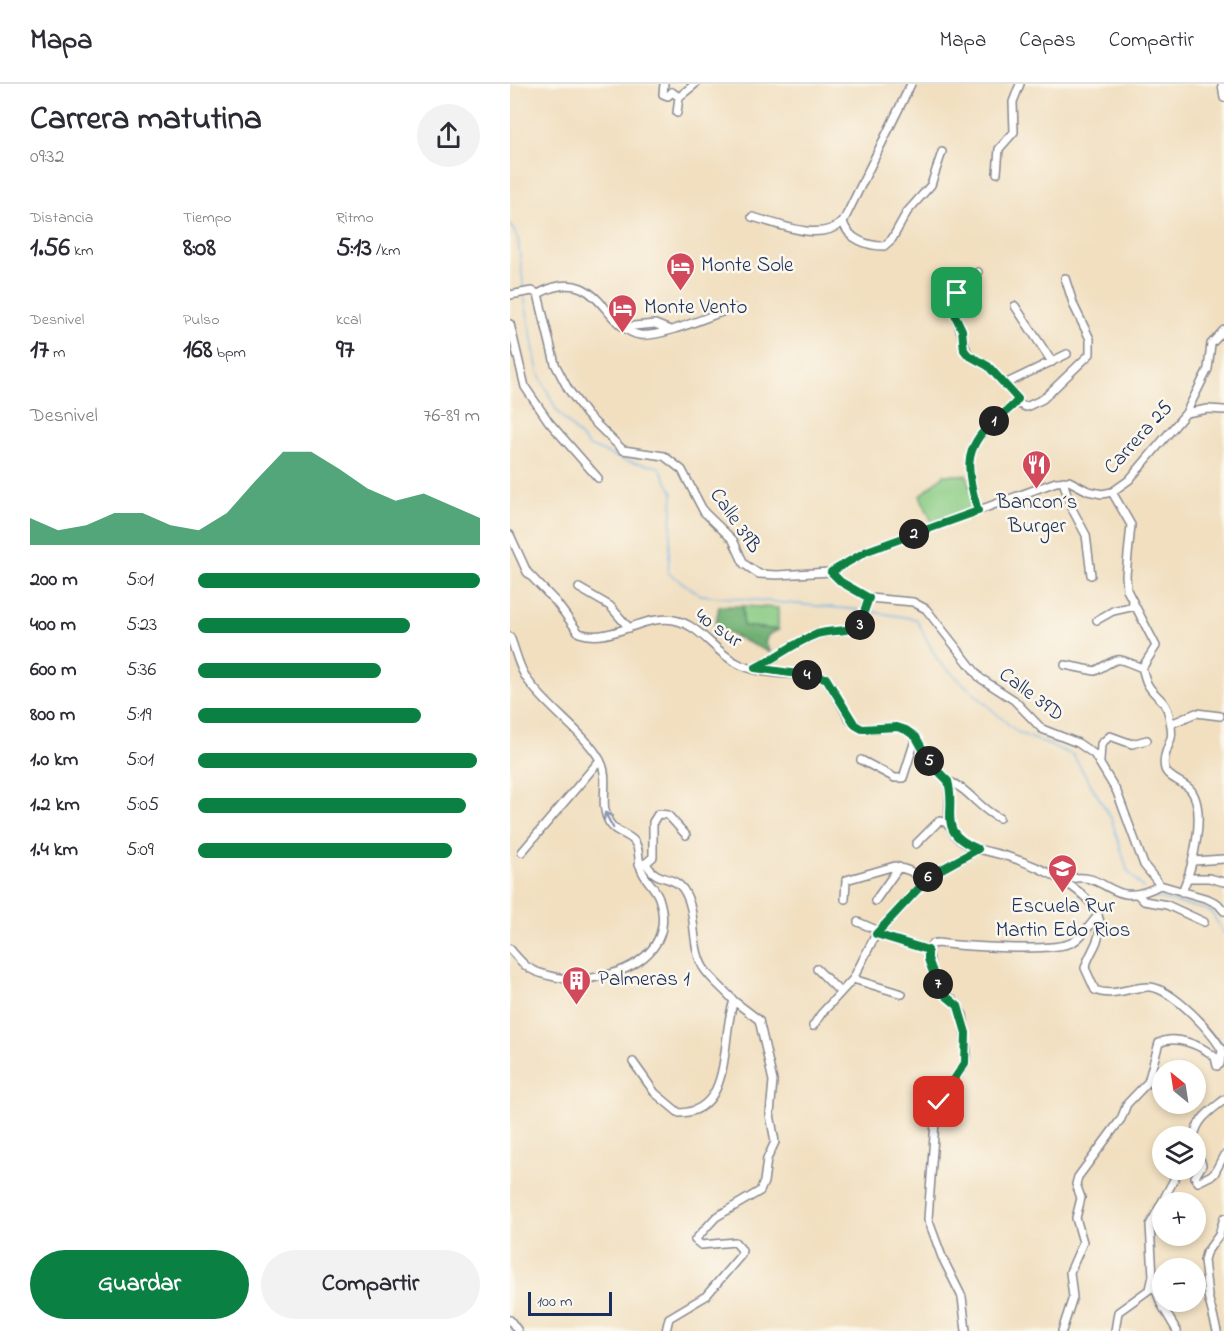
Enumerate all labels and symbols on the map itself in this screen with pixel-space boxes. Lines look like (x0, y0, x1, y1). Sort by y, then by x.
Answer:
hotel icon: Monte Sole (664, 250, 696, 292)
place label: Monte Sole (701, 251, 794, 281)
pin (931, 267, 982, 318)
hotel icon: Monte Vento (607, 292, 639, 334)
place label: Monte Vento (644, 293, 747, 323)
street label: Carrera 25 (1097, 394, 1181, 482)
pin: 1 (979, 406, 1009, 436)
restaurant icon: Bancon´s Burger (1021, 448, 1053, 490)
street label: Calle 39B (702, 482, 768, 560)
place label: Bancon´s Burger (996, 488, 1077, 544)
pin: 2 (899, 519, 929, 549)
street label: 40 sur (688, 602, 748, 657)
pin: 3 (845, 610, 875, 640)
pin: 4 (792, 660, 822, 690)
street label: Calle 39D (992, 660, 1070, 730)
pin: 5 (914, 746, 944, 776)
one-way arrow (603, 812, 615, 829)
school or university icon: Escuela Rur Martin Edo Rios (1047, 852, 1079, 894)
pin: 6 (913, 862, 943, 892)
place label: Escuela Rur Martin Edo Rios (996, 892, 1130, 946)
building icon: Palmeras 1 (561, 964, 593, 1006)
place label: Palmeras 1 (598, 965, 690, 995)
pin: 7 (923, 969, 953, 999)
north arrow (1152, 1060, 1206, 1114)
pin (913, 1076, 964, 1127)
scale bar (528, 1289, 612, 1316)

